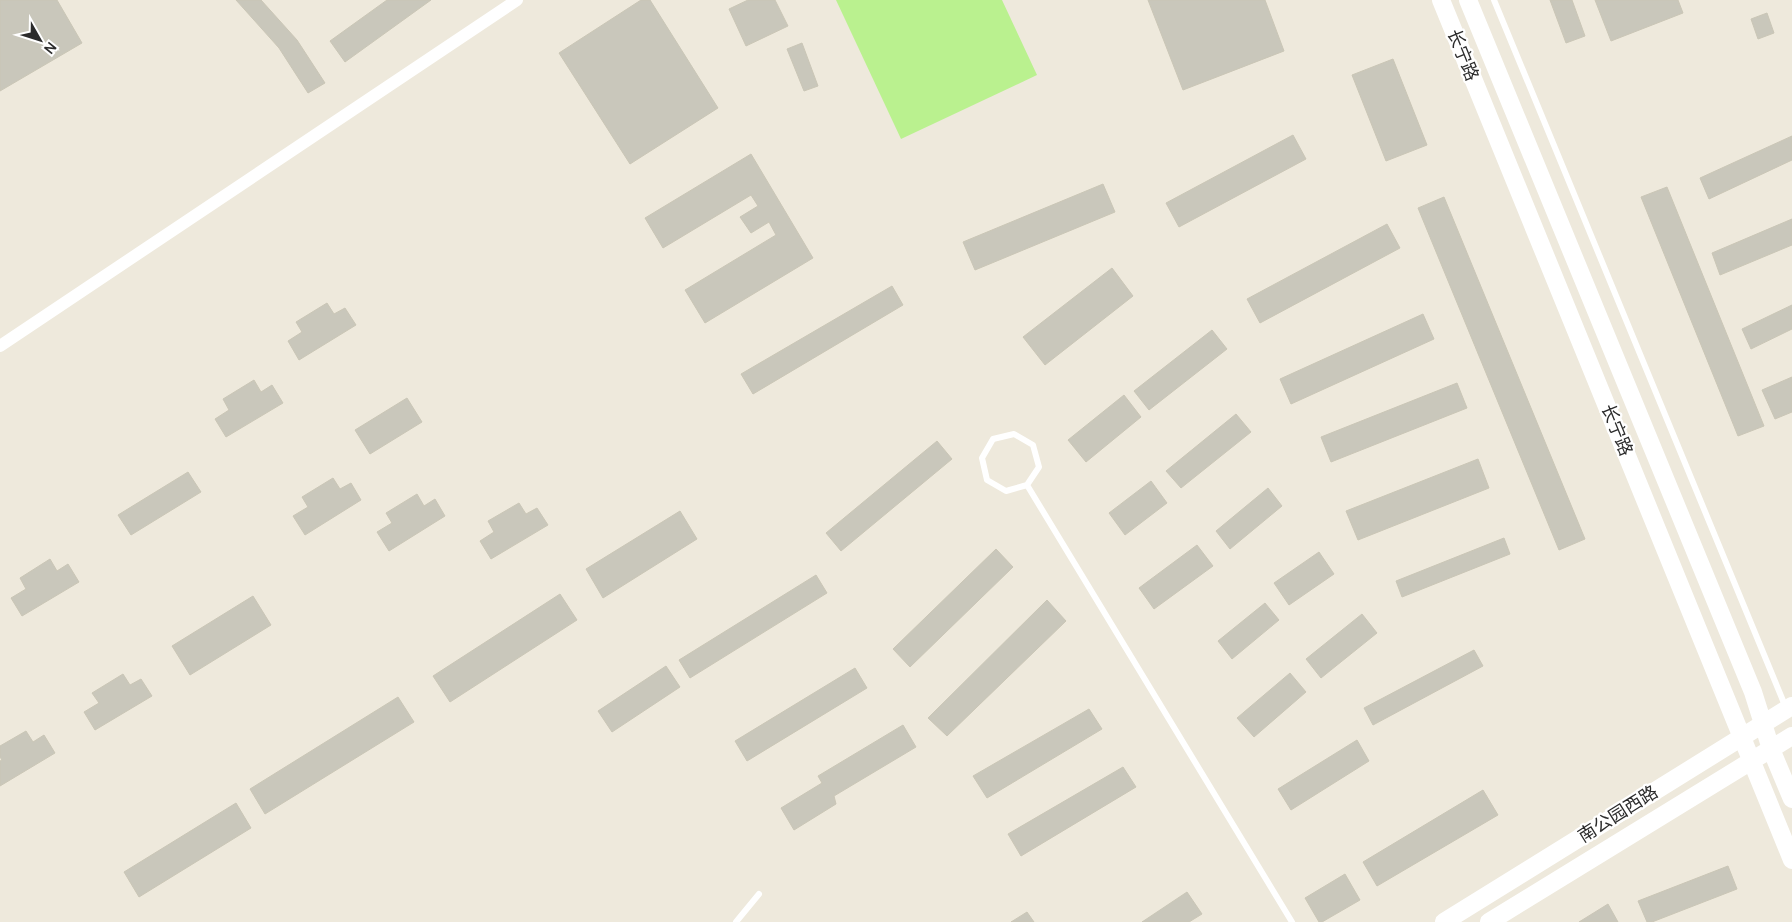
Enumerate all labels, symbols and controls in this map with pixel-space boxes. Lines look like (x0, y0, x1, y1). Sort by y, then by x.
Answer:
north arrow (15, 15, 65, 65)
street label: 长宁路 (1443, 25, 1485, 84)
text: N (40, 39, 61, 58)
street label: 长宁路 (1597, 400, 1639, 459)
street label: 南公园西路 (1573, 779, 1662, 847)

